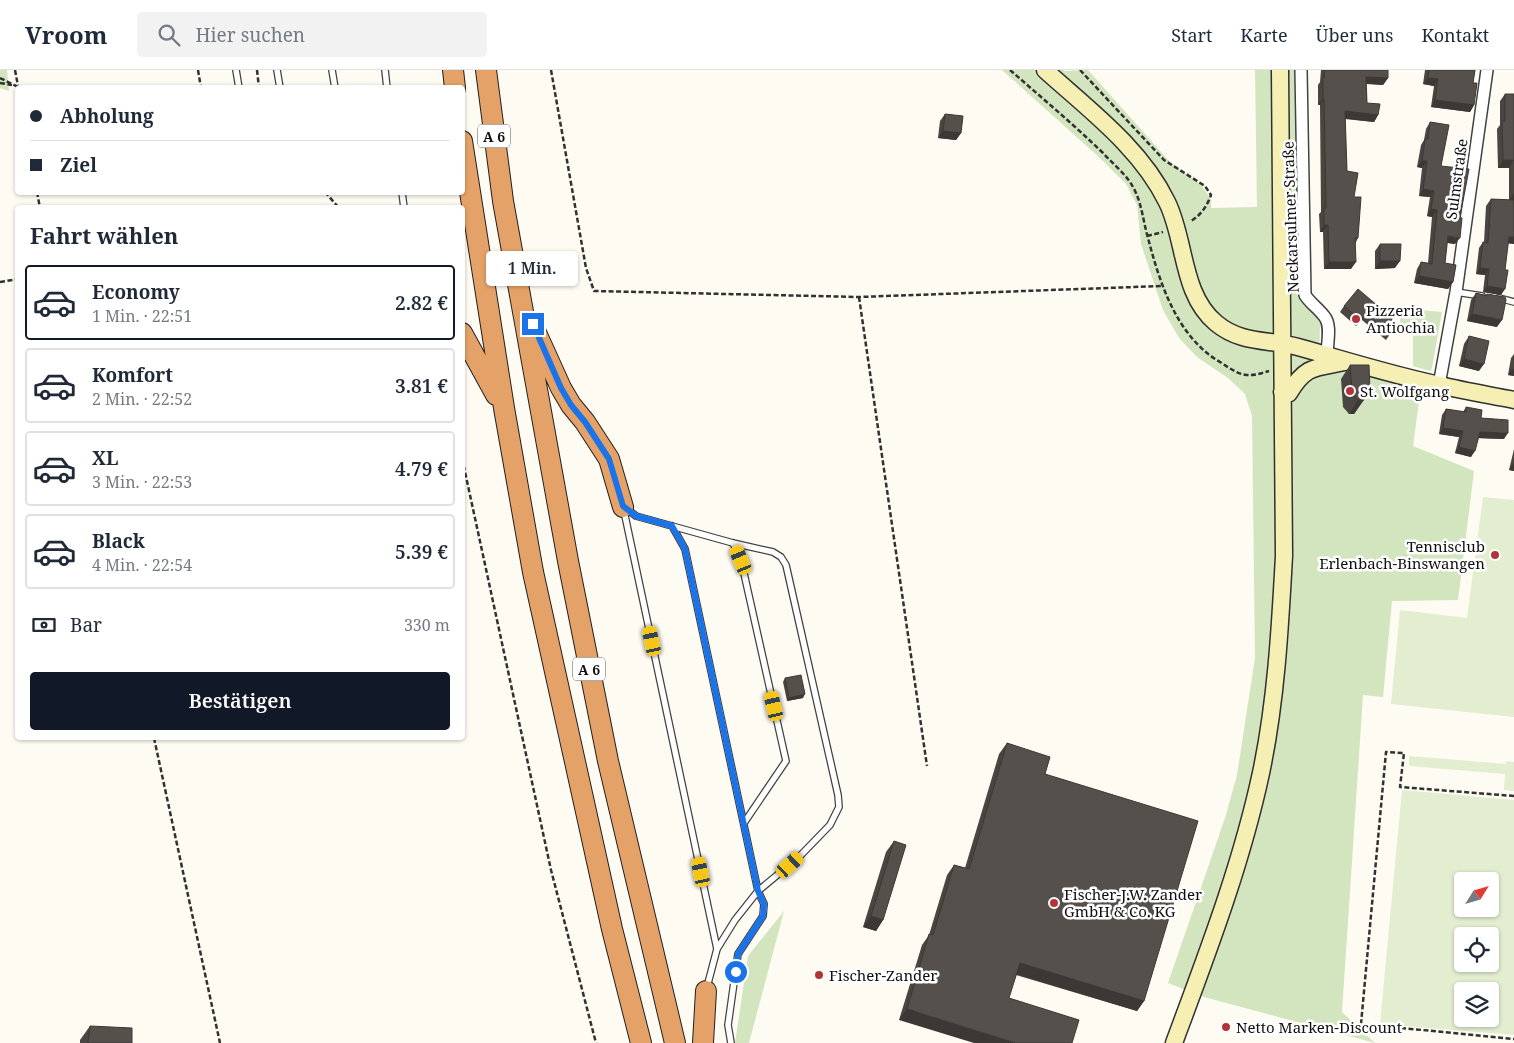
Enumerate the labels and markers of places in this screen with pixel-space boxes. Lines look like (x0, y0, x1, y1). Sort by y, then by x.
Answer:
place label: Pizzeria Antiochia (1366, 300, 1435, 337)
marker: Pizzeria Antiochia (1350, 313, 1362, 325)
place label: St. Wolfgang (1360, 381, 1449, 401)
marker: St. Wolfgang (1344, 385, 1356, 397)
place label: Tennisclub Erlenbach-Binswangen (1319, 536, 1485, 573)
marker: Tennisclub Erlenbach-Binswangen (1489, 549, 1501, 561)
place label: Fischer-J.W. Zander GmbH & Co. KG (1064, 884, 1202, 921)
marker: Fischer-J.W. Zander GmbH & Co. KG (1048, 897, 1060, 909)
place label: Fischer-Zander (829, 965, 937, 985)
marker: Fischer-Zander (813, 969, 825, 981)
place label: Netto Marken-Discount (1236, 1017, 1402, 1037)
marker: Netto Marken-Discount (1220, 1021, 1232, 1033)

